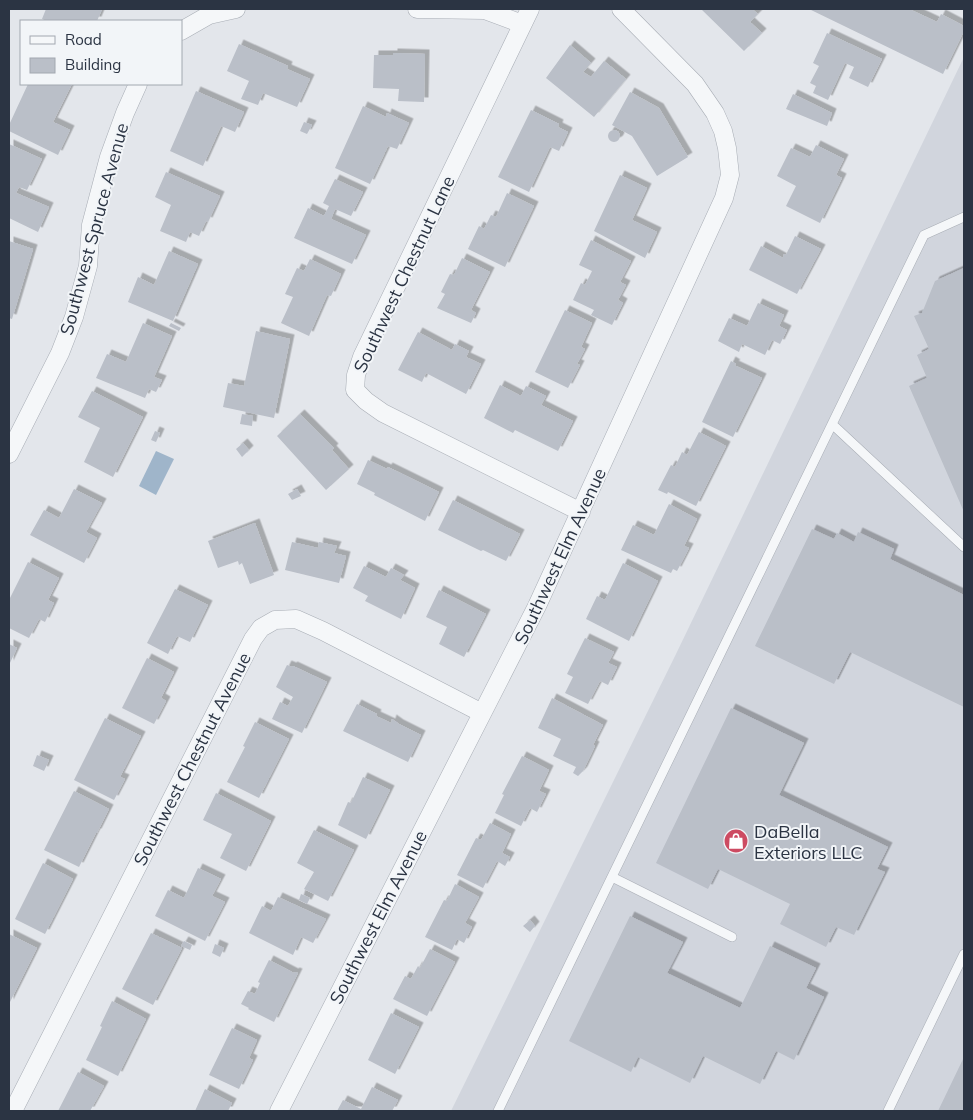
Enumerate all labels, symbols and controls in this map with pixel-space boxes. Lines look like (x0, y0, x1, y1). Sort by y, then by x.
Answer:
legend (20, 20, 182, 85)
text: Road (65, 30, 102, 49)
text: Building (65, 55, 121, 74)
street label: Southwest Spruce Avenue (55, 120, 133, 338)
street label: Southwest Chestnut Lane (348, 172, 460, 376)
street label: Southwest Elm Avenue (509, 464, 611, 648)
street label: Southwest Chestnut Avenue (128, 649, 256, 869)
place label: DaBella Exteriors LLC (754, 820, 863, 864)
street label: Southwest Elm Avenue (324, 826, 432, 1008)
shop icon: DaBella Exteriors LLC (723, 828, 749, 854)

